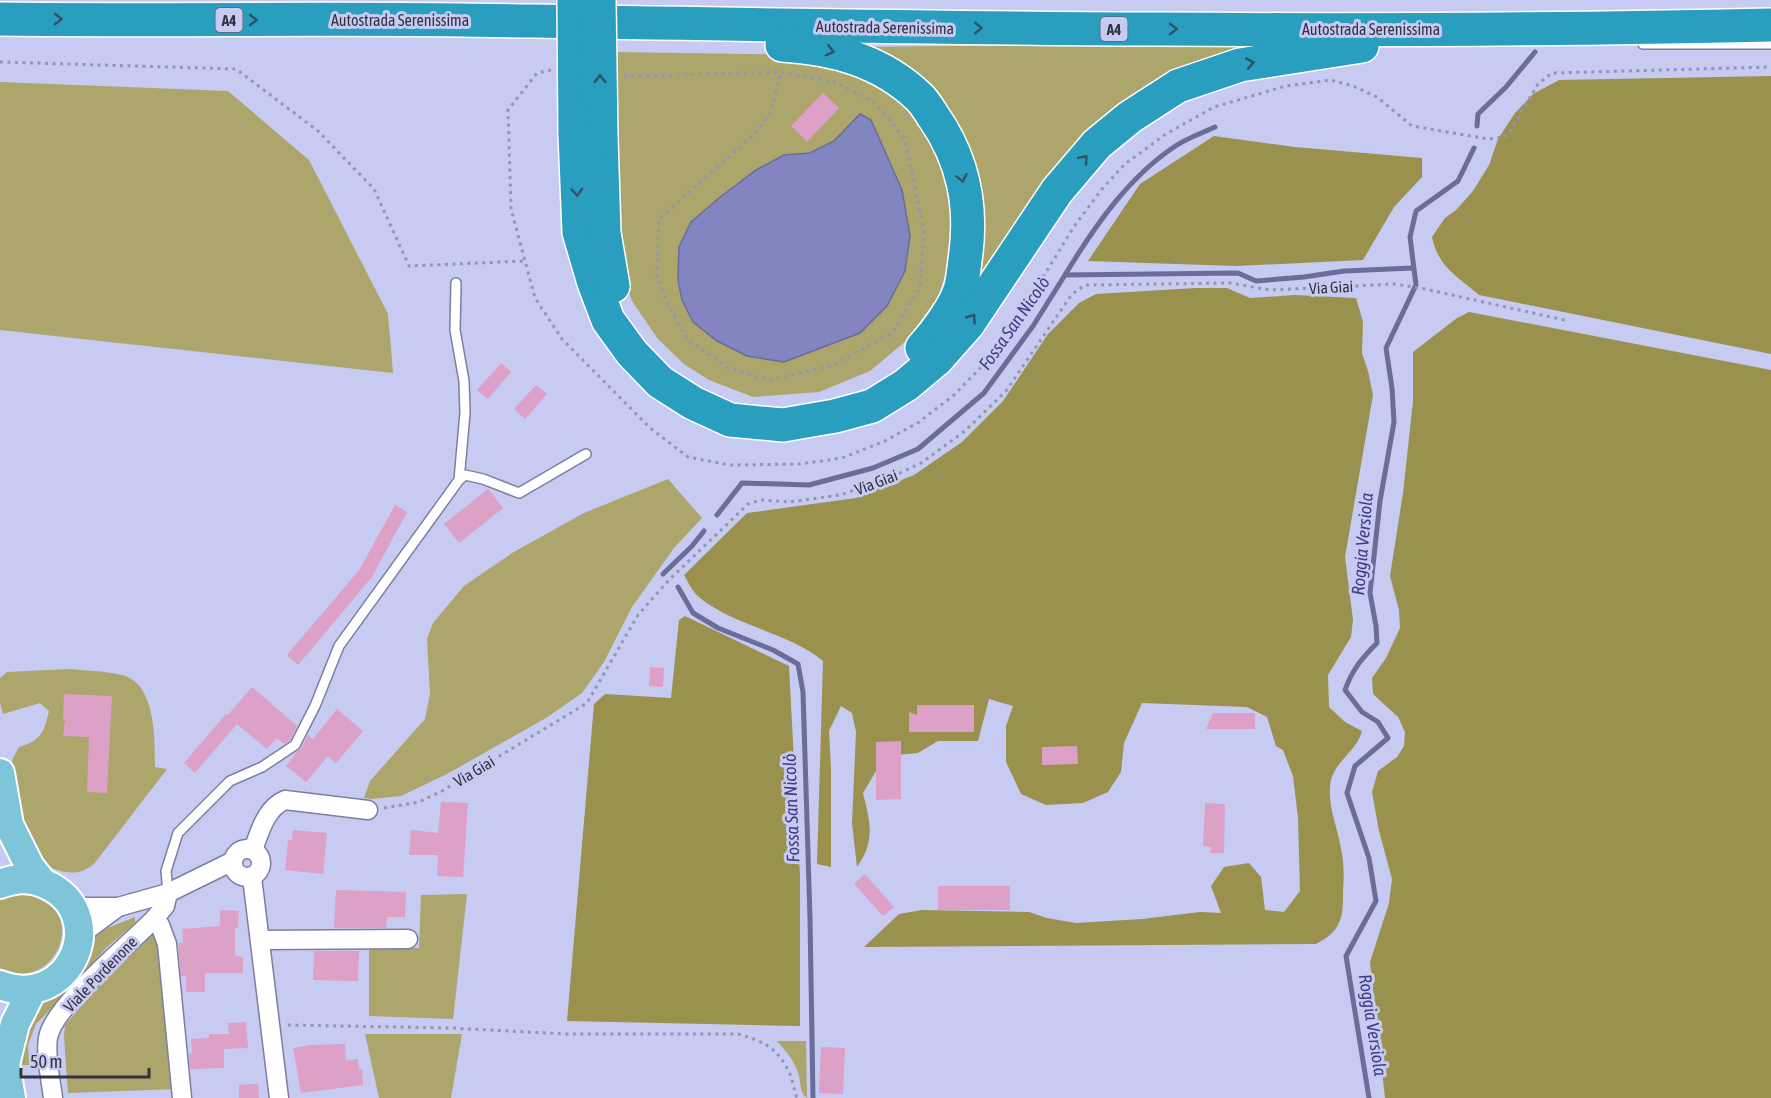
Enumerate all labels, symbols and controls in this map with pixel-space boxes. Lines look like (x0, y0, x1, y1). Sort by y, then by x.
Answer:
road number: A4 (216, 8, 242, 32)
street label: Autostrada Serenissima (331, 11, 469, 29)
one-way arrow (54, 13, 63, 26)
one-way arrow (249, 14, 258, 26)
street label: Autostrada Serenissima (816, 17, 954, 37)
road number: A4 (1100, 17, 1128, 41)
street label: Autostrada Serenissima (1302, 20, 1440, 38)
one-way arrow (974, 22, 983, 34)
one-way arrow (1169, 23, 1178, 35)
one-way arrow (824, 43, 834, 56)
one-way arrow (1245, 58, 1254, 70)
one-way arrow (594, 74, 606, 83)
one-way arrow (1077, 155, 1088, 166)
one-way arrow (955, 173, 968, 183)
one-way arrow (570, 187, 583, 196)
water label: Fossa San Nicolò (974, 272, 1054, 374)
street label: Via Giai (1308, 277, 1354, 297)
one-way arrow (965, 314, 976, 325)
street label: Via Giai (852, 466, 900, 498)
water label: Roggia Versiola (1347, 491, 1377, 596)
street label: Via Giai (450, 752, 498, 790)
water label: Fossa San Nicolò (779, 753, 803, 863)
street label: Viale Pordenone (60, 933, 140, 1015)
water label: Roggia Versiola (1355, 973, 1391, 1078)
scale bar (21, 1041, 148, 1079)
text: 50 m (30, 1051, 62, 1072)

